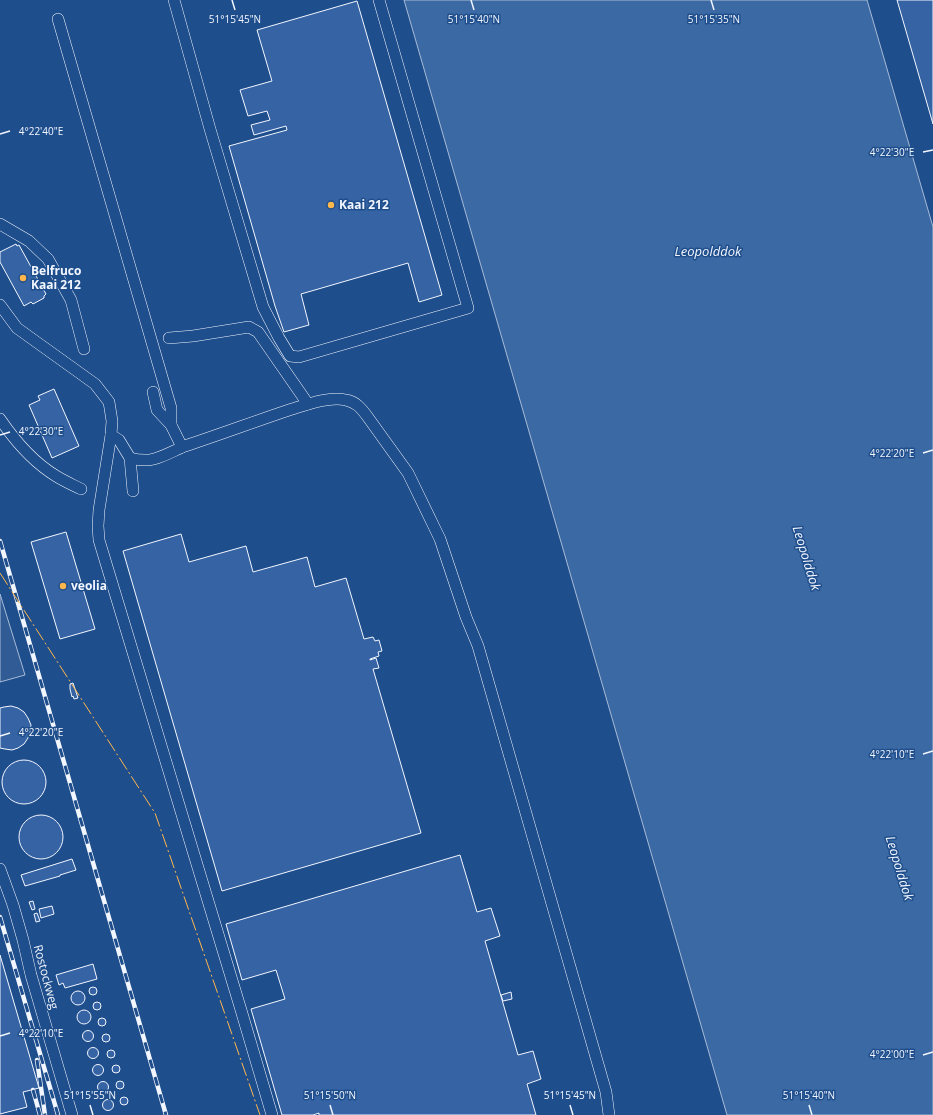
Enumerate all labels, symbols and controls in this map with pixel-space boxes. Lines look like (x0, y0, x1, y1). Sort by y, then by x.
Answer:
text: 51°15'45"N (209, 12, 261, 26)
text: 51°15'40"N (448, 12, 500, 26)
text: 51°15'35"N (688, 12, 740, 26)
text: 4°22'40"E (19, 124, 63, 138)
text: 4°22'30"E (870, 145, 914, 159)
place label: Kaai 212 (339, 196, 389, 213)
marker: Kaai 212 (326, 200, 336, 210)
water label: Leopolddok (675, 242, 742, 260)
place label: Belfruco Kaai 212 (31, 262, 81, 293)
marker: Belfruco Kaai 212 (18, 273, 28, 283)
text: 4°22'30"E (19, 424, 63, 438)
text: 4°22'20"E (870, 446, 914, 460)
water label: Leopolddok (789, 523, 826, 593)
place label: veolia (71, 577, 107, 594)
marker: veolia (58, 581, 68, 591)
text: 4°22'20"E (19, 725, 63, 739)
text: 4°22'10"E (870, 747, 914, 761)
water label: Leopolddok (882, 833, 919, 903)
street label: Rostockweg (30, 943, 63, 1012)
text: 4°22'10"E (19, 1026, 63, 1040)
text: 4°22'00"E (870, 1047, 914, 1061)
text: 51°15'55"N (64, 1088, 116, 1102)
text: 51°15'50"N (304, 1088, 356, 1102)
text: 51°15'45"N (544, 1088, 596, 1102)
text: 51°15'40"N (783, 1088, 835, 1102)

